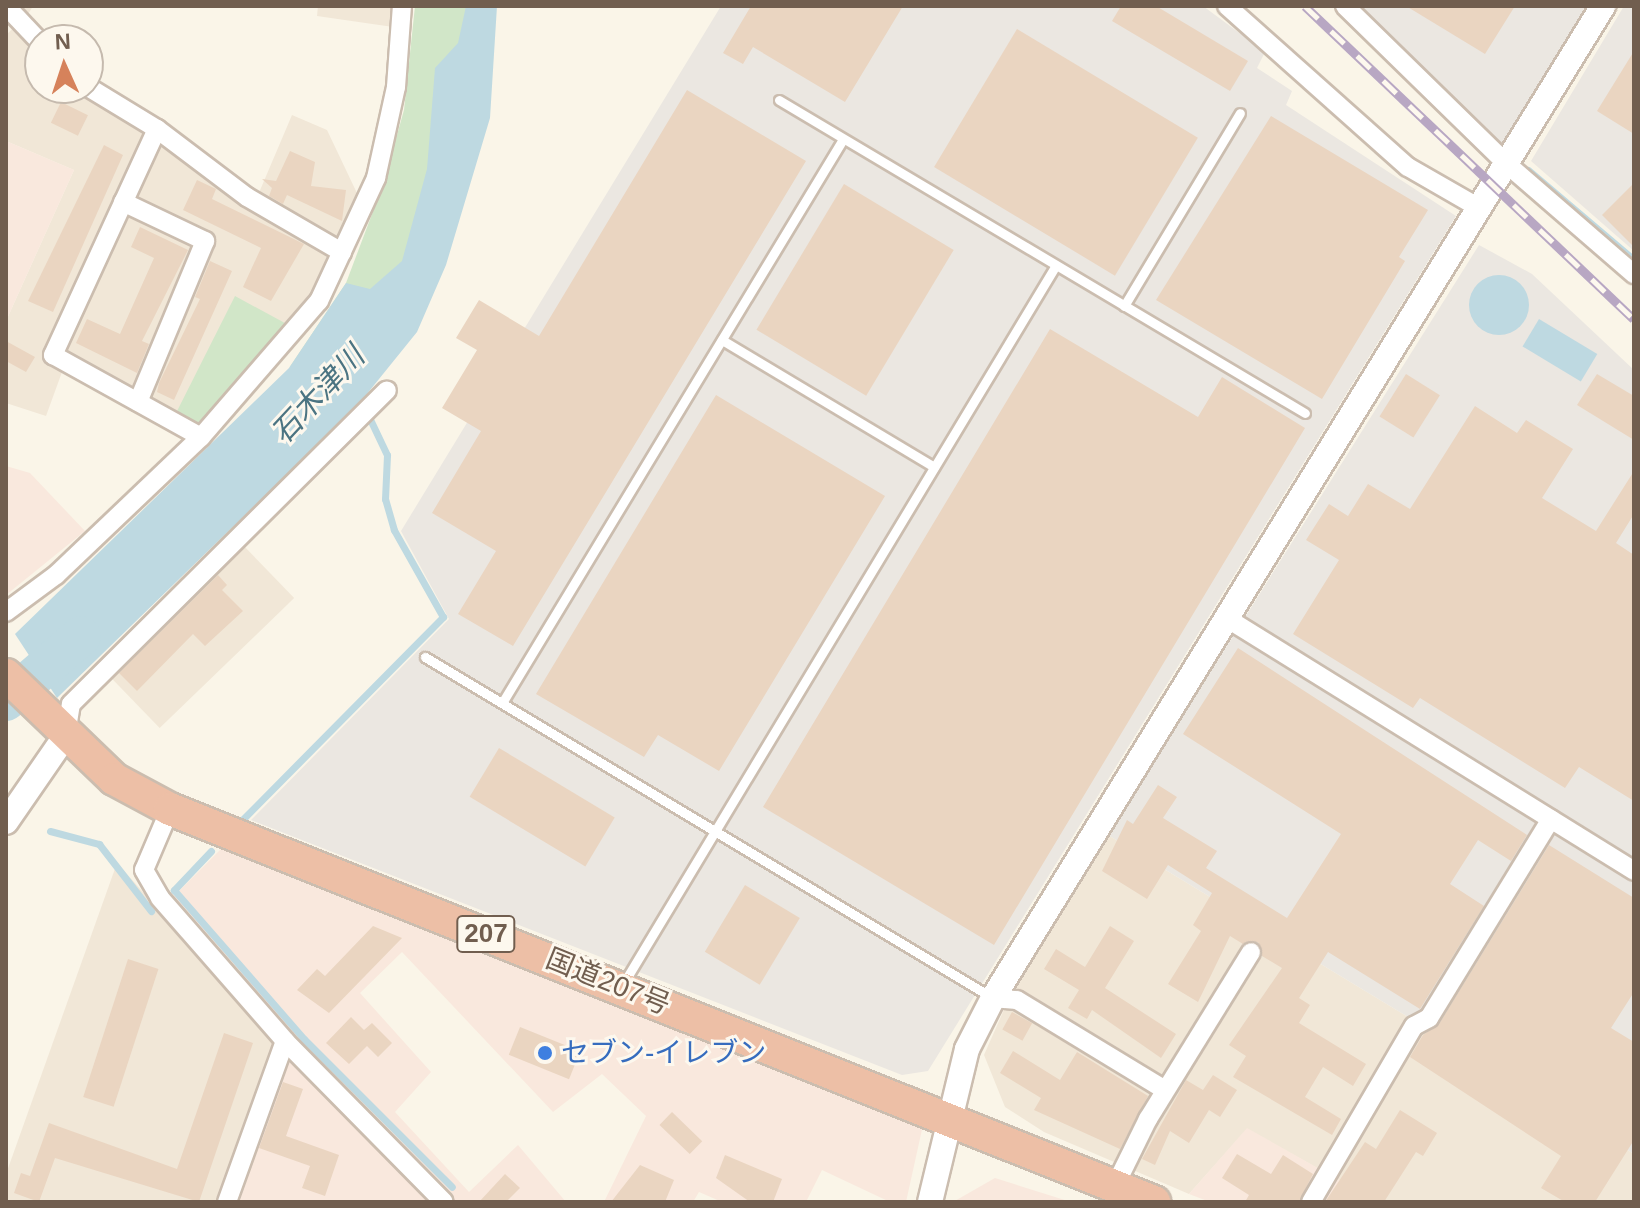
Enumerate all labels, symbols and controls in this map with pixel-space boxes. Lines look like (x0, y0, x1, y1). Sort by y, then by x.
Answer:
north arrow (24, 24, 104, 104)
text: N (54, 29, 71, 54)
water label: 石木津川 (264, 339, 372, 451)
road number: 207 (456, 912, 516, 956)
street label: 国道207号 (541, 942, 675, 1022)
place label: セブン-イレブン (561, 1036, 766, 1070)
marker: セブン-イレブン (536, 1044, 554, 1062)

